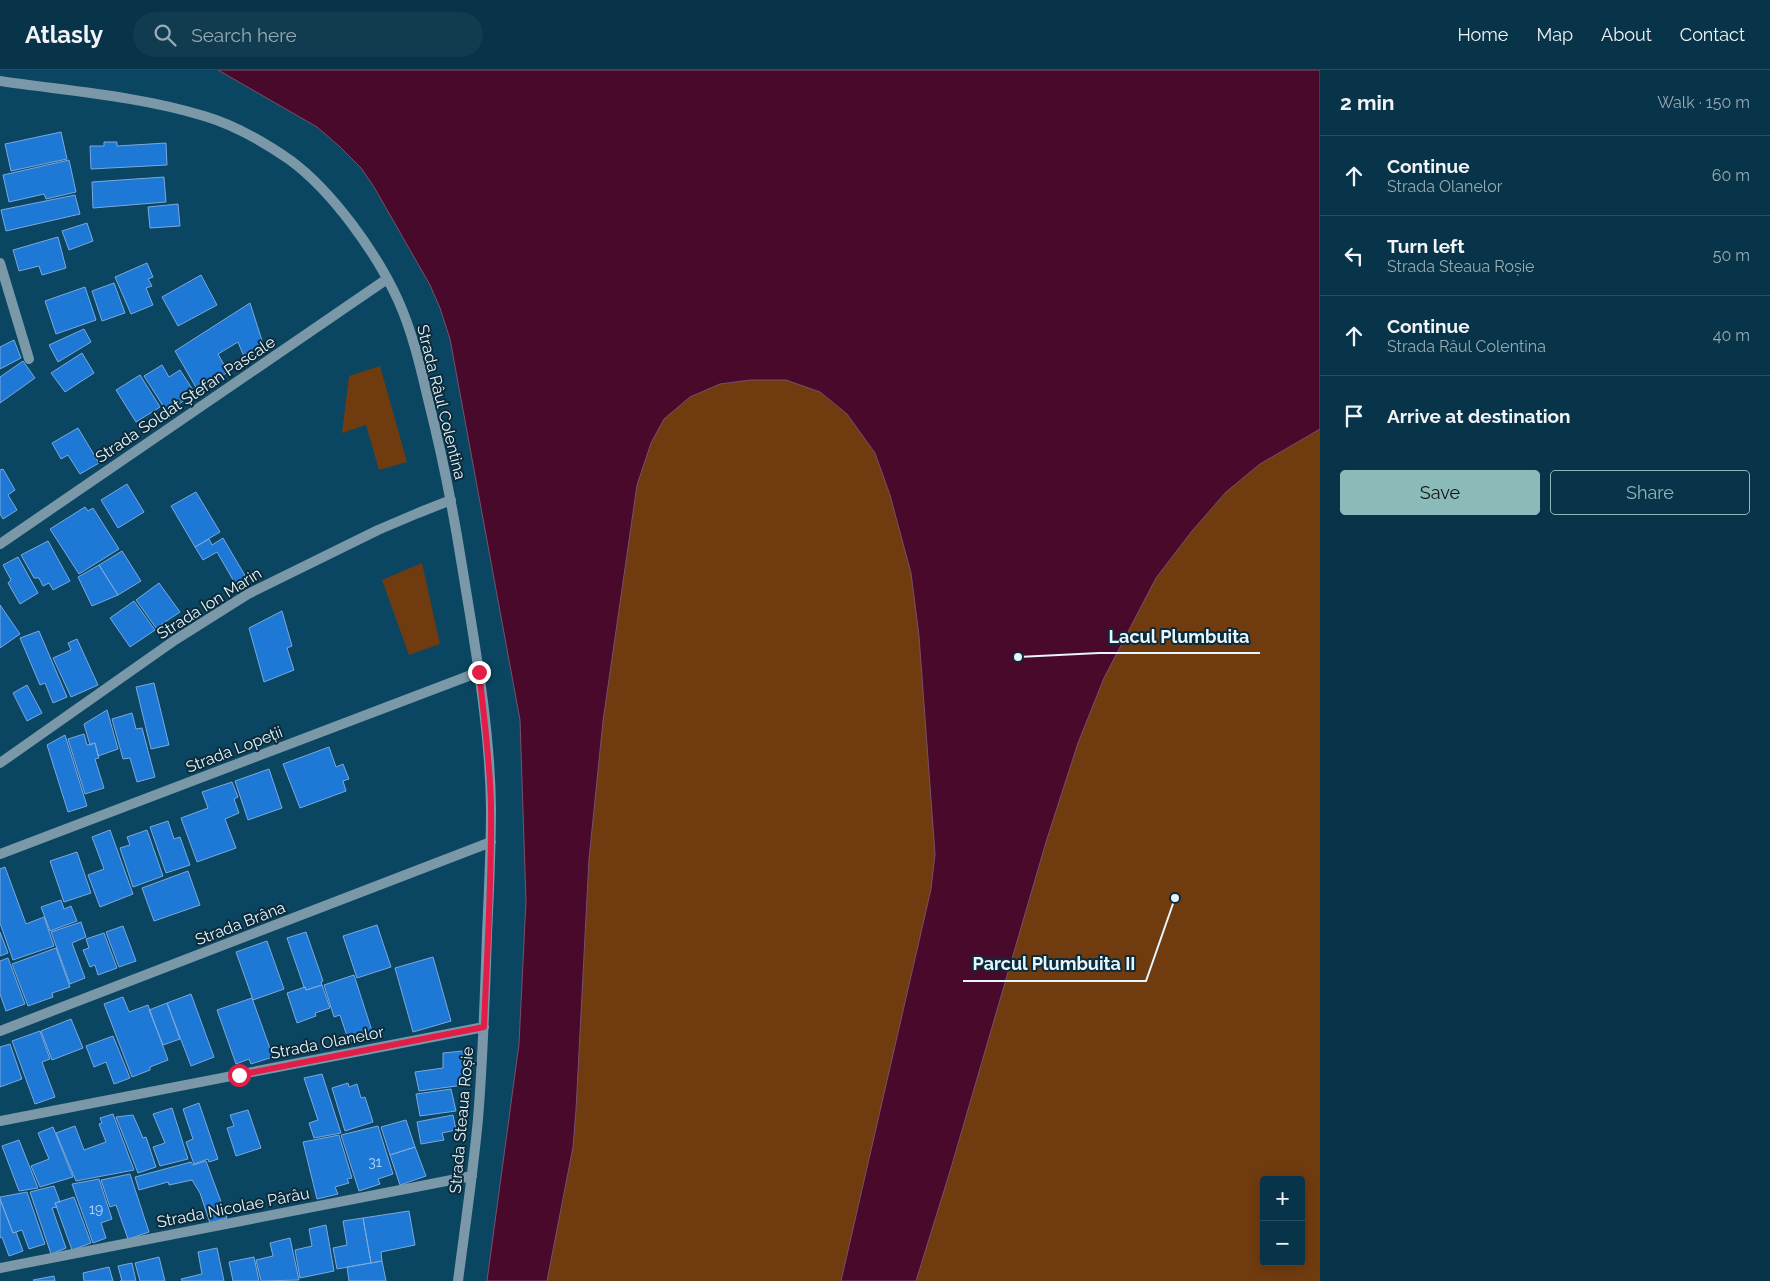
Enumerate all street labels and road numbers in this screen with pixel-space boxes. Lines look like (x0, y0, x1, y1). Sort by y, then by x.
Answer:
street label: Strada Râul Colentina (413, 323, 470, 481)
street label: Strada Soldat Ștefan Pascale (92, 332, 279, 467)
street label: Strada Ion Marin (153, 564, 265, 643)
street label: Strada Lopeții (183, 722, 285, 777)
street label: Strada Brâna (192, 898, 288, 949)
street label: Strada Olanelor (269, 1022, 386, 1063)
street label: Strada Steaua Roșie (446, 1046, 477, 1194)
street label: Strada Nicolae Pârâu (155, 1183, 311, 1232)

